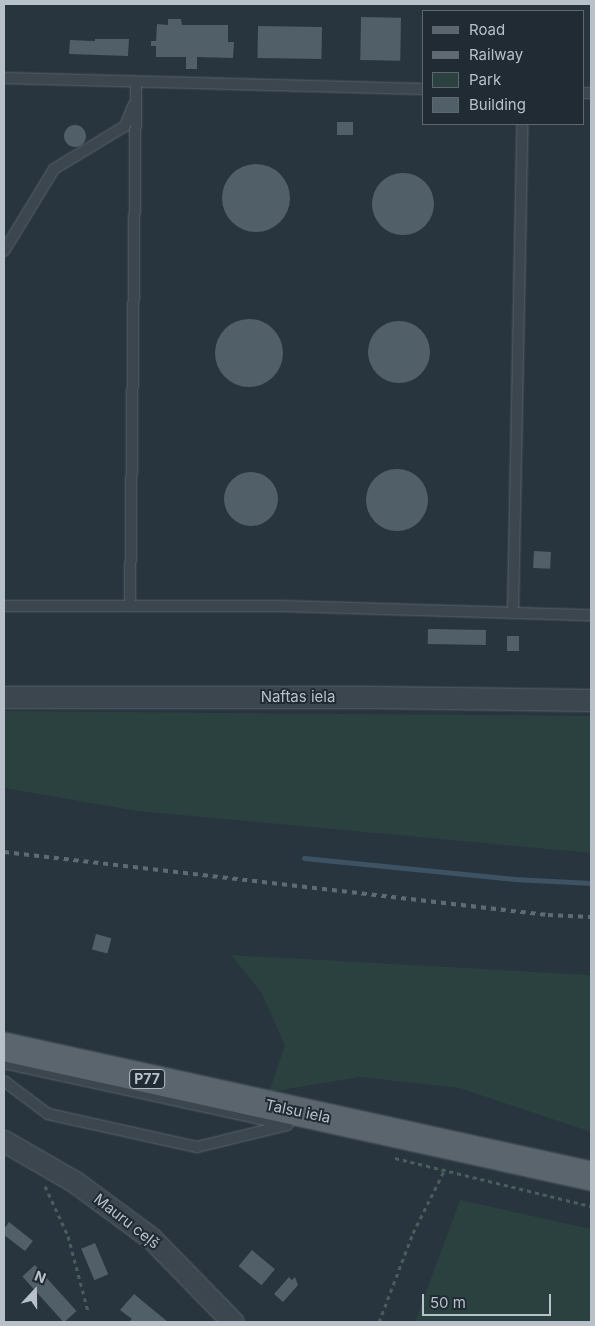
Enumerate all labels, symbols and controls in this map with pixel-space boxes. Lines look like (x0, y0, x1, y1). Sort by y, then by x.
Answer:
legend (422, 10, 585, 125)
text: Road (469, 20, 505, 39)
text: Railway (469, 45, 523, 64)
text: Park (469, 70, 501, 89)
text: Building (469, 95, 526, 114)
street label: Naftas iela (261, 688, 335, 706)
road number: P77 (128, 1068, 166, 1090)
street label: Talsu iela (264, 1095, 332, 1127)
street label: Mauru ceļš (91, 1190, 163, 1252)
north arrow (10, 1266, 60, 1316)
text: N (33, 1267, 49, 1286)
scale bar (425, 1284, 554, 1316)
text: 50 m (430, 1293, 466, 1312)

